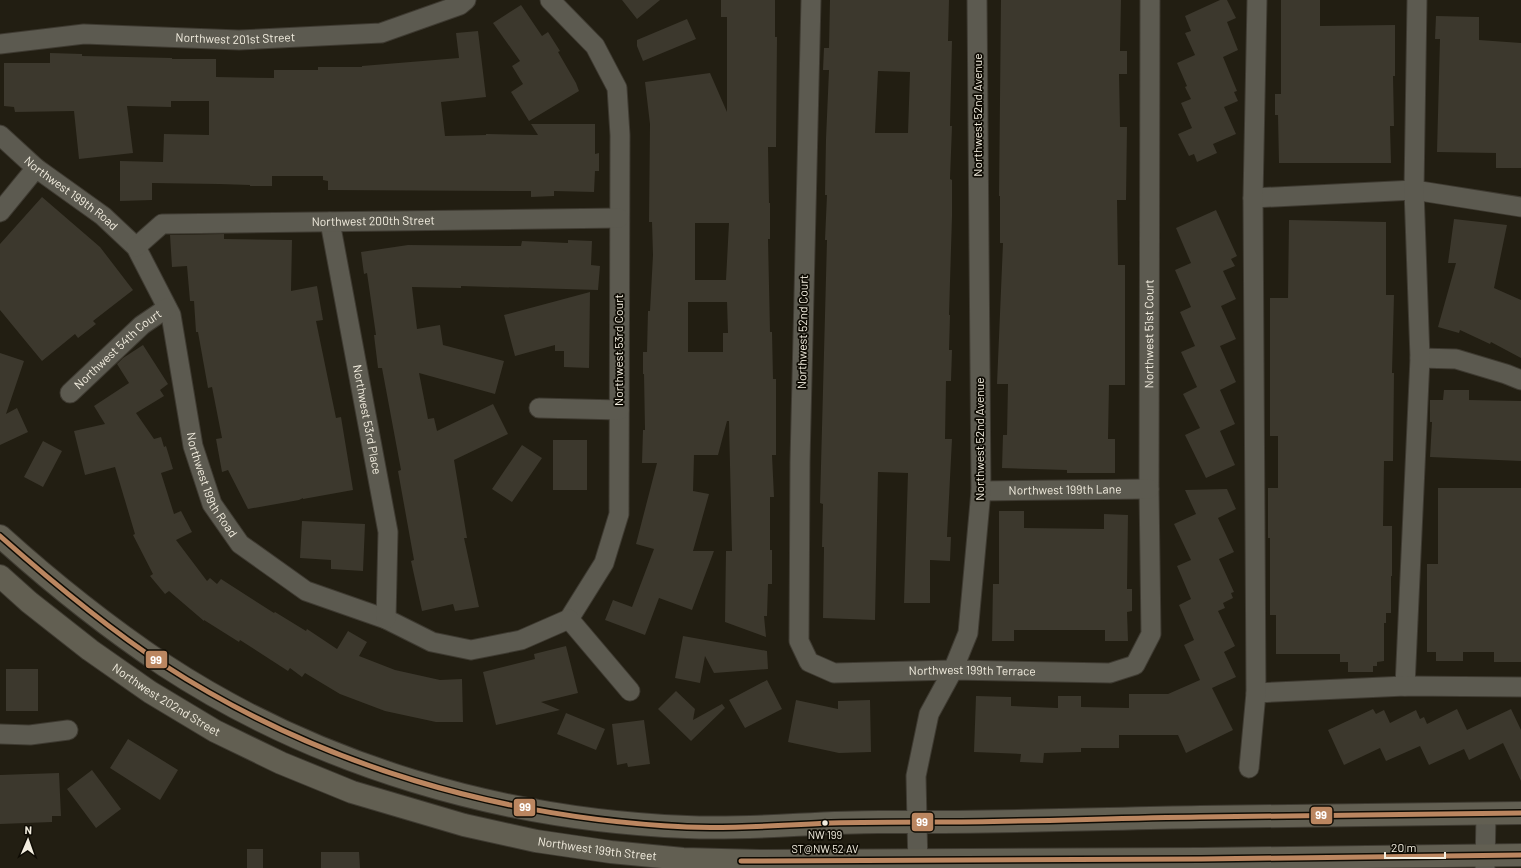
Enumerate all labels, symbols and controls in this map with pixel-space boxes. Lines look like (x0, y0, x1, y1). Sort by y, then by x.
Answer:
street label: Northwest 201st Street (175, 29, 295, 46)
street label: Northwest 52nd Avenue (970, 53, 984, 177)
street label: Northwest 199th Road (22, 153, 121, 232)
street label: Northwest 200th Street (312, 212, 435, 228)
street label: Northwest 52nd Court (794, 275, 810, 389)
street label: Northwest 51st Court (1141, 279, 1155, 388)
street label: Northwest 53rd Court (611, 294, 625, 406)
street label: Northwest 54th Court (71, 306, 164, 391)
street label: Northwest 53rd Place (351, 363, 385, 475)
street label: Northwest 52nd Avenue (972, 377, 986, 501)
street label: Northwest 199th Road (185, 431, 241, 539)
street label: Northwest 199th Lane (1008, 481, 1122, 497)
line badge: 99 (145, 650, 168, 669)
text: 99 (150, 653, 162, 666)
street label: Northwest 202nd Street (110, 660, 223, 739)
street label: Northwest 199th Terrace (908, 662, 1036, 678)
line badge: 99 (513, 798, 536, 817)
text: 99 (519, 800, 531, 813)
line badge: 99 (1310, 806, 1333, 825)
text: 99 (1315, 808, 1327, 821)
line badge: 99 (911, 812, 934, 832)
text: 99 (916, 815, 928, 828)
marker: NW 199 ST@NW 52 AV (820, 818, 830, 828)
north arrow (8, 820, 48, 860)
text: N (24, 823, 32, 836)
place label: NW 199 ST@NW 52 AV (791, 828, 859, 855)
street label: Northwest 199th Street (537, 833, 658, 862)
scale bar (1385, 834, 1445, 860)
text: 20 m (1391, 840, 1417, 854)

